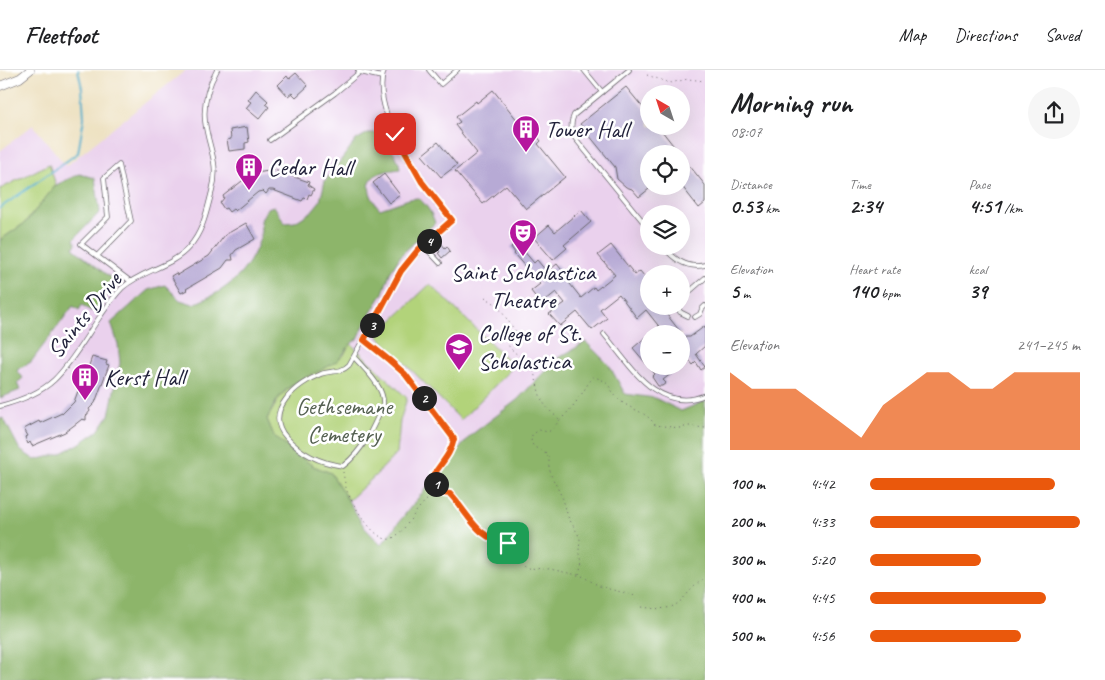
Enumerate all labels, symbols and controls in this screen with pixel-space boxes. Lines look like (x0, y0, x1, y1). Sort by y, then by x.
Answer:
text: Fleetfoot (25, 20, 97, 50)
text: Map (899, 24, 926, 46)
text: Directions (954, 24, 1017, 46)
text: Saved (1045, 24, 1080, 46)
north arrow (640, 85, 690, 135)
map controls (640, 85, 690, 375)
text: Morning run (730, 85, 852, 120)
button: share (1028, 87, 1080, 139)
pin (374, 113, 416, 155)
building icon: Tower Hall (511, 114, 541, 153)
place label: Tower Hall (545, 114, 632, 144)
icon: check (381, 120, 409, 148)
text: 08:07 (730, 122, 762, 142)
button: locate (640, 145, 690, 195)
building icon: Cedar Hall (234, 152, 264, 191)
place label: Cedar Hall (268, 152, 356, 182)
text: Distance (730, 176, 772, 193)
text: Time (849, 176, 871, 193)
text: Pace (969, 176, 990, 193)
text: 0.53 (730, 193, 762, 219)
text: 2:34 (849, 193, 882, 219)
text: 4:51 (969, 193, 1001, 219)
text: km (762, 200, 779, 217)
text: /km (1001, 200, 1023, 217)
button: layers (640, 205, 690, 255)
theatre icon: Saint Scholastica Theatre (508, 218, 538, 257)
pin: 4 (416, 228, 442, 254)
text: 4 (426, 233, 433, 250)
place label: Saint Scholastica Theatre (451, 257, 597, 315)
text: Elevation (730, 261, 773, 278)
text: Heart rate (849, 261, 900, 278)
text: kcal (969, 261, 987, 278)
street label: Saints Drive (40, 264, 129, 364)
button: + (640, 265, 690, 315)
text: 5 (730, 278, 739, 304)
text: 140 (849, 278, 878, 304)
text: 39 (969, 278, 987, 304)
text: m (739, 285, 750, 302)
text: bpm (878, 285, 900, 302)
pin: 3 (360, 312, 384, 338)
text: 3 (369, 317, 376, 334)
place label: College of St. Scholastica (478, 318, 582, 376)
button: − (640, 325, 690, 375)
school or university icon: College of St. Scholastica (444, 332, 474, 371)
text: Elevation (730, 335, 779, 355)
text: 241–245 m (1017, 335, 1080, 355)
building icon: Kerst Hall (70, 362, 100, 401)
place label: Kerst Hall (104, 362, 189, 392)
pin: 2 (412, 386, 436, 410)
text: 2 (421, 390, 428, 407)
park label: Gethsemane Cemetery (296, 391, 394, 449)
pin: 1 (424, 472, 448, 496)
text: 100 m (730, 474, 765, 494)
text: 4:42 (810, 474, 835, 494)
text: 1 (433, 476, 440, 493)
text: 200 m (730, 512, 765, 532)
text: 4:33 (810, 512, 835, 532)
pin (487, 522, 529, 564)
icon: arrive (494, 529, 522, 557)
text: 300 m (730, 550, 765, 570)
text: 5:20 (810, 550, 835, 570)
text: 400 m (730, 588, 765, 608)
text: 4:45 (810, 588, 835, 608)
text: 500 m (730, 626, 764, 646)
text: 4:56 (810, 626, 835, 646)

